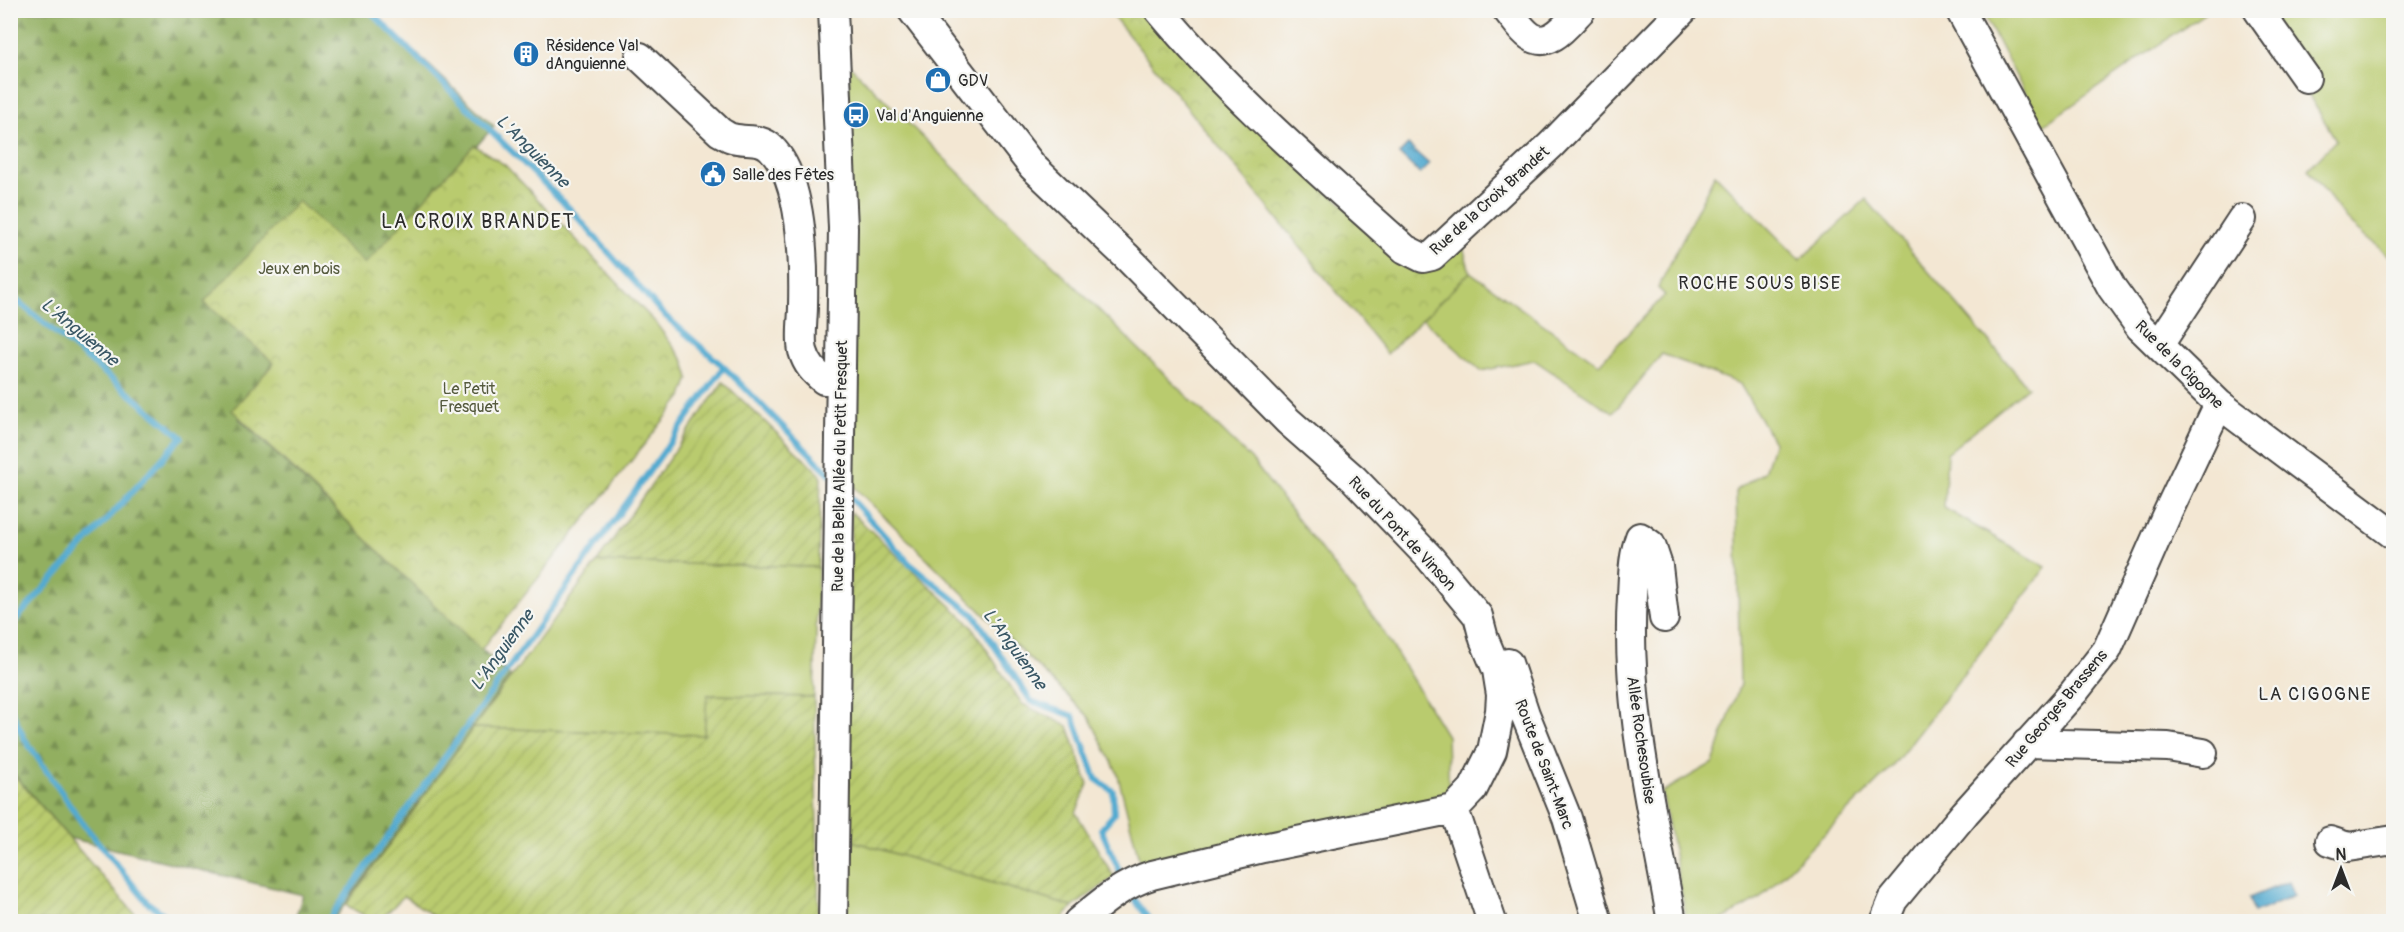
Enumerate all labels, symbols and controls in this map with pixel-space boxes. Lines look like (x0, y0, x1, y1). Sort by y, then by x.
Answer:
place label: Résidence Val dAnguienne (546, 36, 639, 74)
building icon: Résidence Val dAnguienne (511, 39, 541, 69)
shop icon: GDV (923, 65, 953, 95)
place label: GDV (958, 71, 988, 91)
bus stop icon: Val d'Anguienne (841, 100, 871, 130)
place label: Val d'Anguienne (876, 106, 983, 126)
water label: L'Anguienne (491, 110, 576, 194)
street label: Rue de la Croix Brandet (1426, 141, 1554, 260)
public building icon: Salle des Fêtes (698, 159, 728, 189)
place label: Salle des Fêtes (732, 165, 834, 185)
district label: LA CROIX BRANDET (381, 209, 575, 234)
park label: Jeux en bois (258, 259, 340, 279)
district label: ROCHE SOUS BISE (1678, 272, 1842, 295)
water label: L'Anguienne (36, 293, 125, 373)
street label: Rue de la Cigogne (2131, 316, 2228, 413)
street label: Rue de la Belle Allée du Petit Fresquet (828, 339, 852, 592)
park label: Le Petit Fresquet (439, 379, 500, 417)
street label: Rue du Pont de Vinson (1344, 472, 1460, 595)
water label: L'Anguienne (465, 604, 541, 695)
water label: L'Anguienne (977, 604, 1053, 696)
street label: Rue Georges Brassens (2002, 646, 2112, 772)
street label: Allée Rochesoubise (1622, 675, 1660, 805)
district label: LA CIGOGNE (2258, 683, 2372, 706)
street label: Route de Saint-Marc (1510, 697, 1578, 832)
north arrow (2311, 839, 2371, 899)
text: N (2336, 845, 2347, 865)

